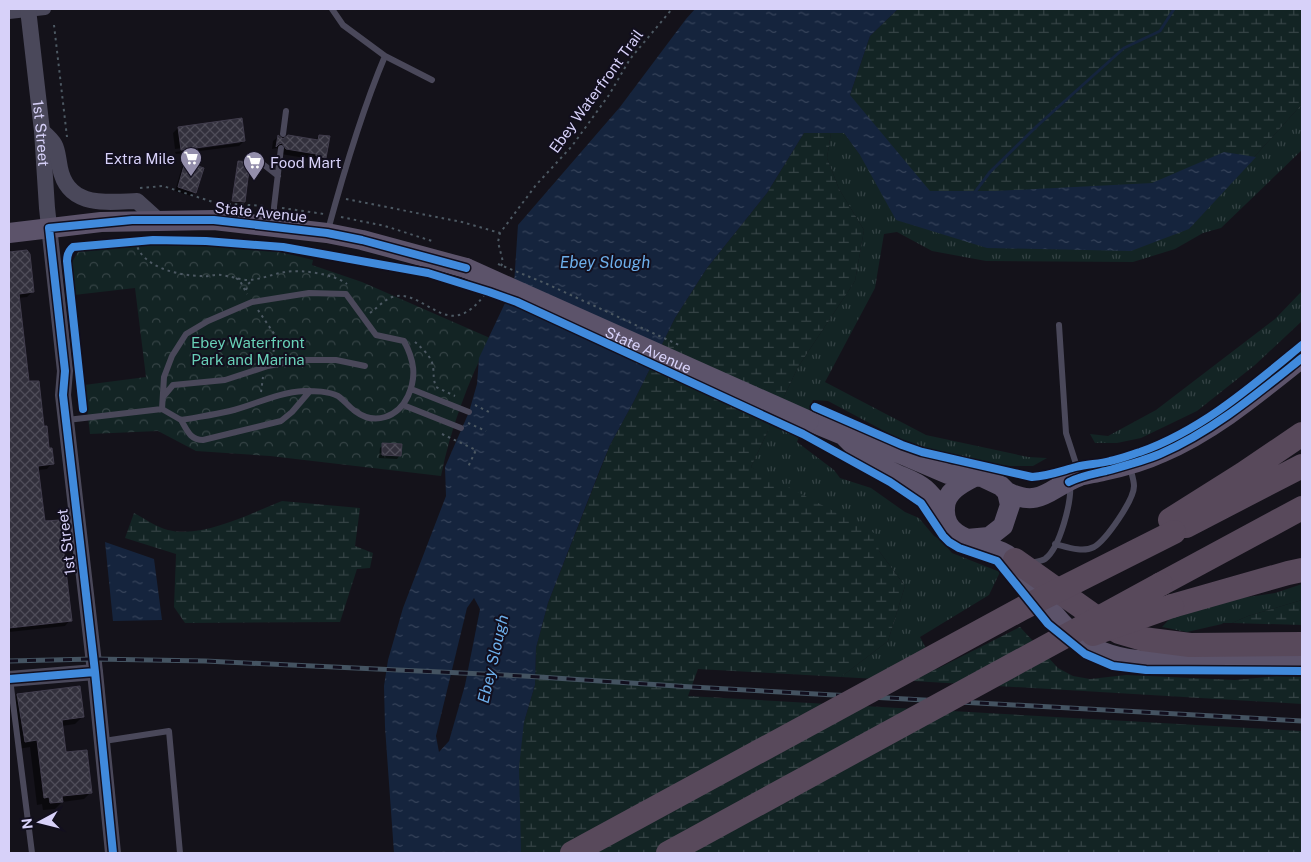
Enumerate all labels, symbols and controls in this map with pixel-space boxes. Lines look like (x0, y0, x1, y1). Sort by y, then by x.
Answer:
street label: Ebey Waterfront Trail (546, 26, 646, 156)
street label: 1st Street (30, 99, 53, 167)
supermarket icon: Extra Mile (179, 146, 203, 177)
place label: Extra Mile (105, 150, 175, 167)
supermarket icon: Food Mart (242, 150, 266, 181)
place label: Food Mart (270, 154, 341, 171)
street label: State Avenue (214, 199, 308, 225)
water label: Ebey Slough (560, 253, 650, 272)
street label: State Avenue (603, 323, 694, 376)
park label: Ebey Waterfront Park and Marina (191, 334, 305, 368)
street label: 1st Street (53, 508, 79, 576)
water label: Ebey Slough (474, 613, 512, 705)
north arrow (15, 797, 65, 847)
text: N (18, 817, 36, 830)

